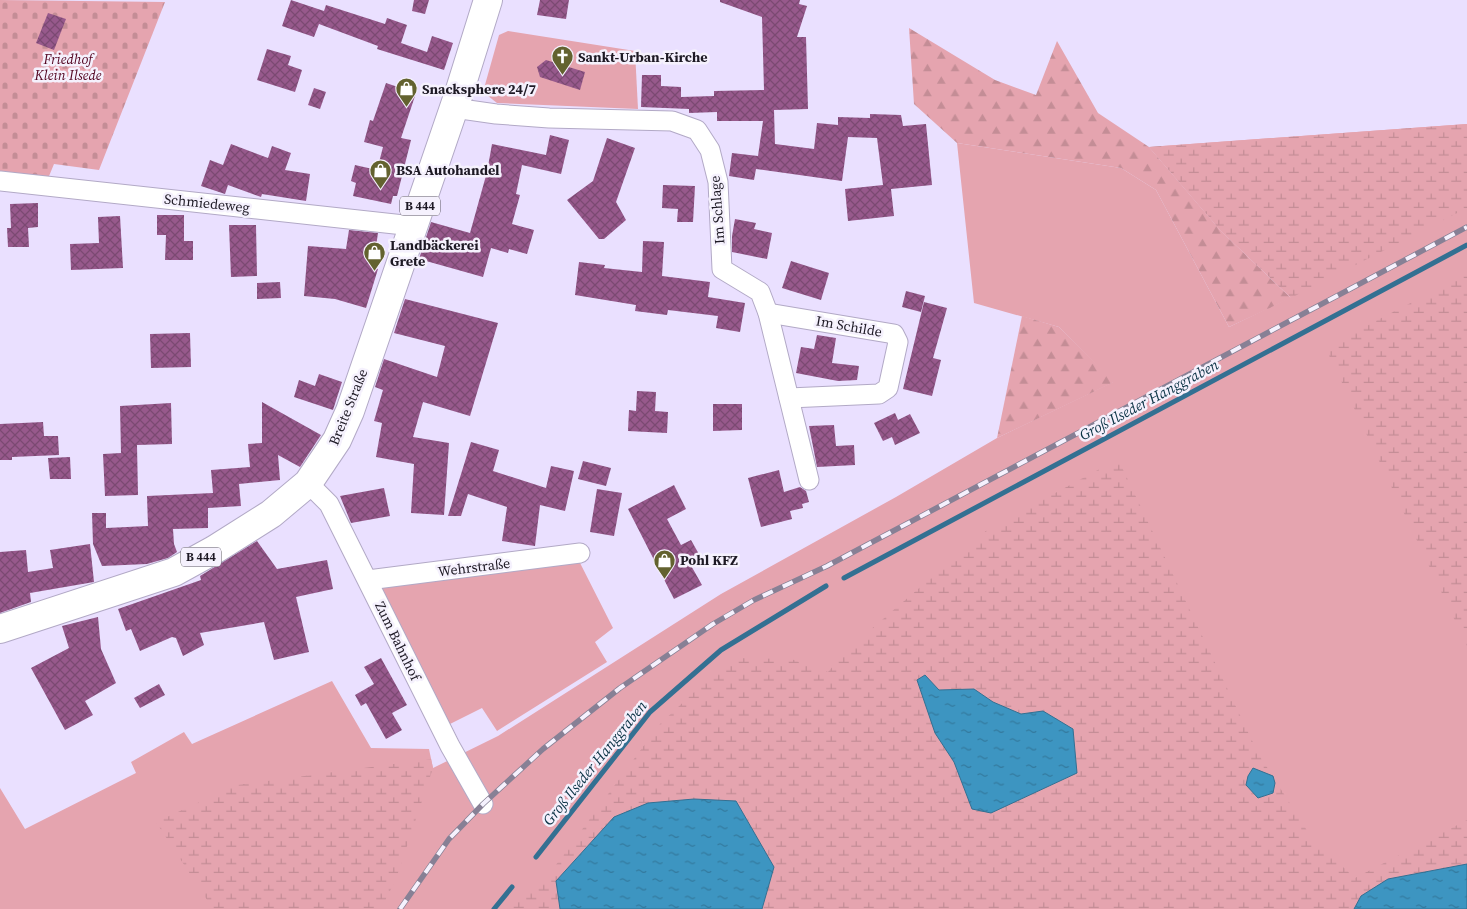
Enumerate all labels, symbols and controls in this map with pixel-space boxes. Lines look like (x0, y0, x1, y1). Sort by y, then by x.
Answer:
church icon: Sankt-Urban-Kirche (550, 45, 574, 76)
place label: Sankt-Urban-Kirche (578, 47, 708, 67)
park label: Friedhof Klein Ilsede (34, 49, 102, 85)
shop icon: Snacksphere 24/7 (394, 77, 418, 108)
place label: Snacksphere 24/7 (422, 79, 537, 99)
shop icon: BSA Autohandel (368, 158, 392, 189)
place label: BSA Autohandel (396, 160, 500, 180)
street label: Im Schlage (705, 175, 729, 245)
street label: Schmiedeweg (163, 189, 251, 217)
road number: B 444 (400, 197, 440, 216)
place label: Landbäckerei Grete (390, 235, 479, 271)
shop icon: Landbäckerei Grete (362, 241, 386, 272)
street label: Im Schilde (814, 310, 884, 342)
water label: Groß Ilseder Hanggraben (1075, 354, 1223, 445)
street label: Breite Straße (324, 366, 372, 448)
road number: B 444 (181, 548, 221, 566)
shop icon: Pohl KFZ (652, 548, 676, 579)
place label: Pohl KFZ (680, 550, 738, 570)
street label: Wehrstraße (437, 553, 511, 581)
street label: Zum Bahnhof (370, 598, 426, 685)
water label: Groß Ilseder Hanggraben (538, 695, 652, 830)

